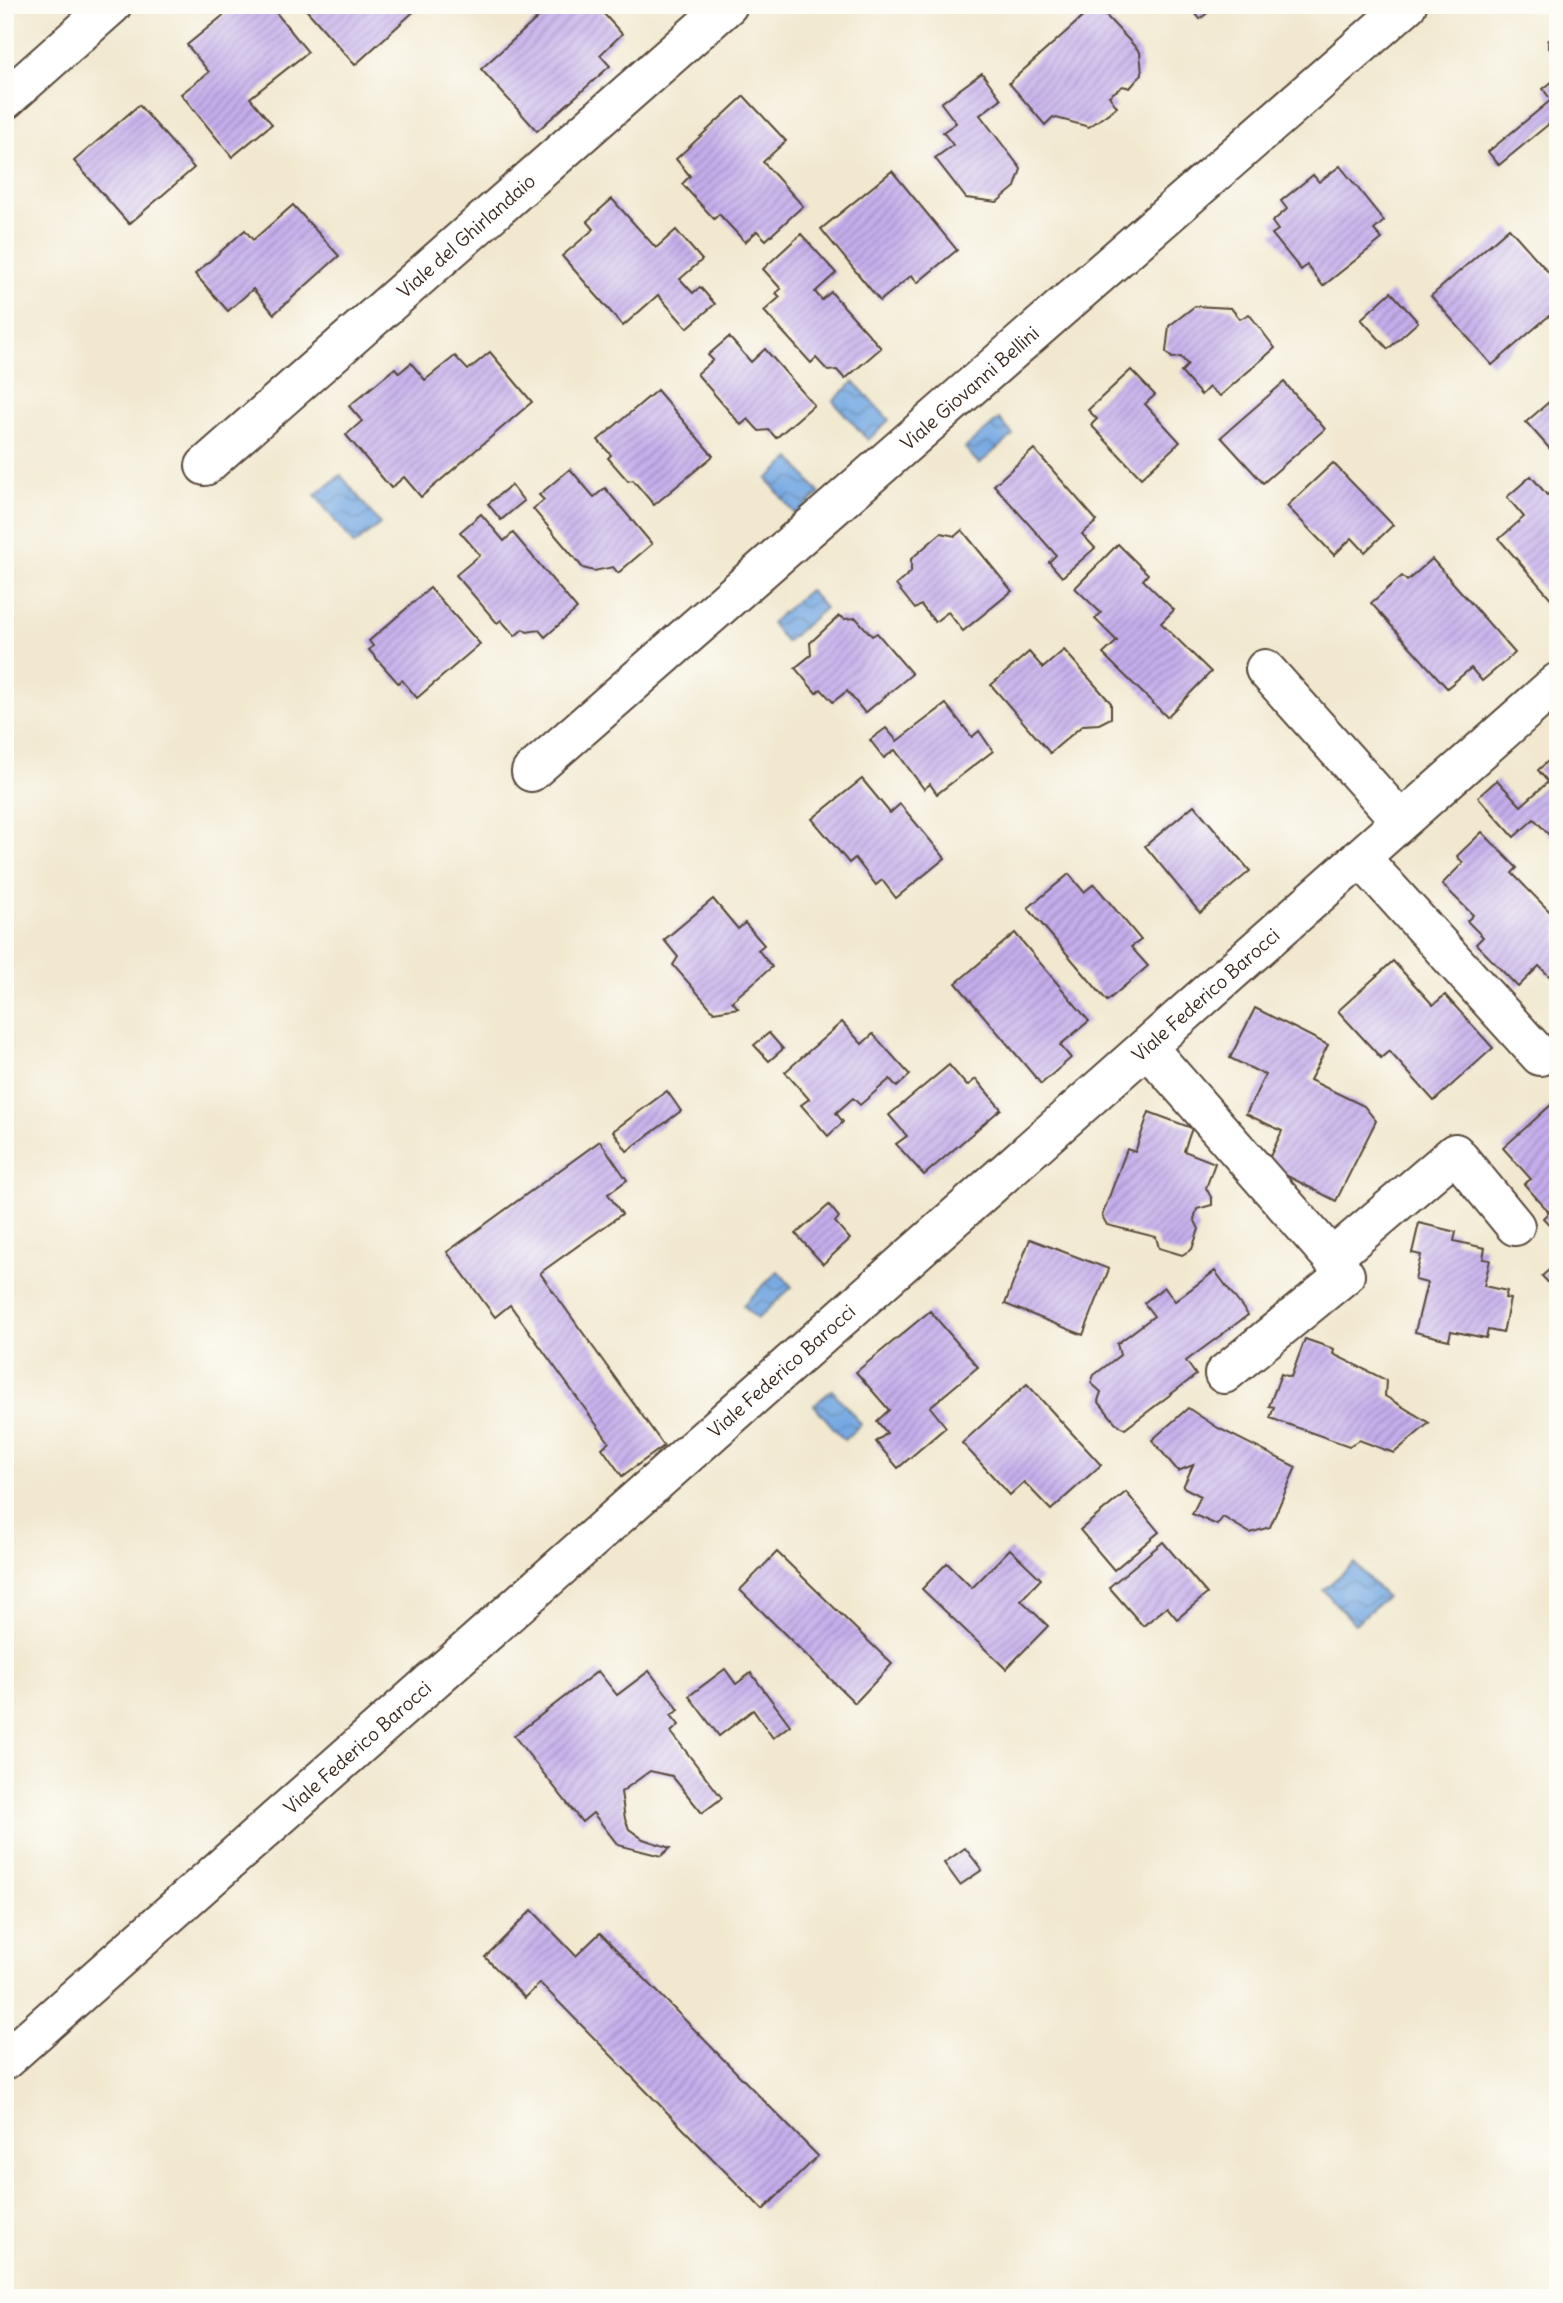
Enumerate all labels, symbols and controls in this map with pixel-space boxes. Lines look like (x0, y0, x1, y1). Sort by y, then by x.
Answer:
street label: Viale del Ghirlandaio (392, 169, 540, 303)
street label: Viale Giovanni Bellini (895, 321, 1044, 455)
street label: Viale Federico Barocci (1127, 923, 1284, 1067)
street label: Viale Federico Barocci (703, 1299, 860, 1443)
street label: Viale Federico Barocci (279, 1676, 436, 1819)

